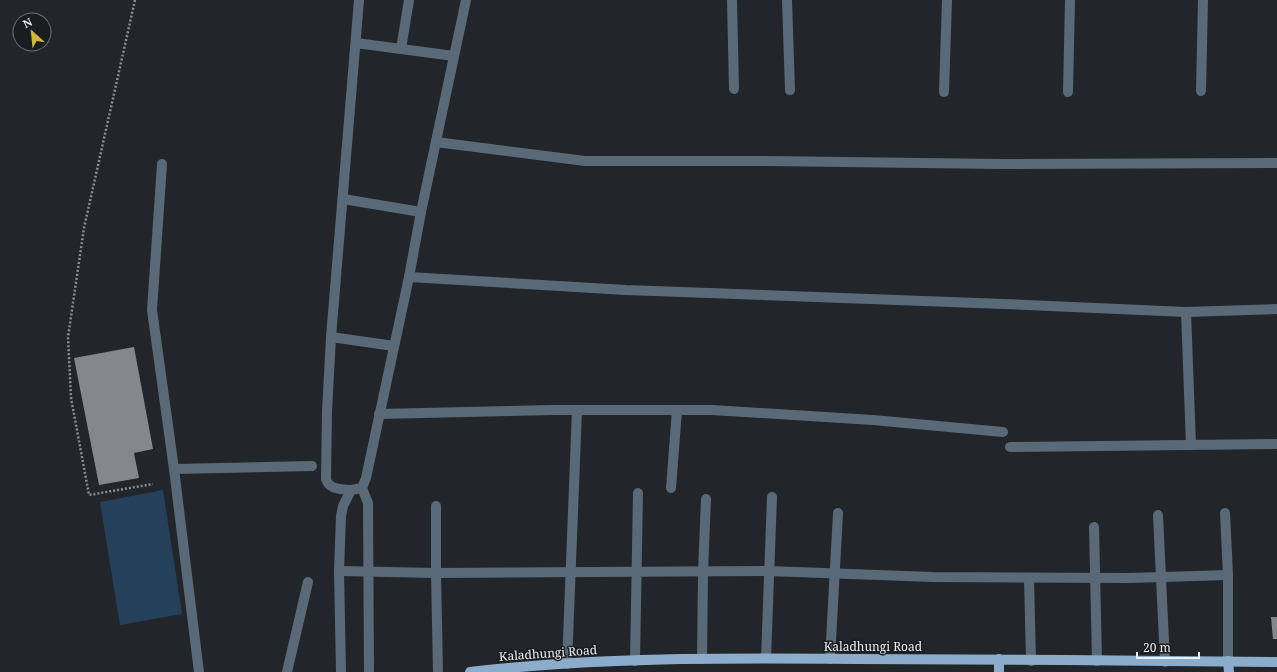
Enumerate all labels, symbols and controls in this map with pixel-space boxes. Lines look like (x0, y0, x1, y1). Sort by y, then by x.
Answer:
north arrow (12, 12, 52, 52)
text: N (20, 14, 35, 31)
scale bar (1137, 634, 1199, 660)
street label: Kaladhungi Road (824, 638, 923, 655)
text: 20 m (1143, 639, 1171, 656)
street label: Kaladhungi Road (498, 641, 598, 665)

